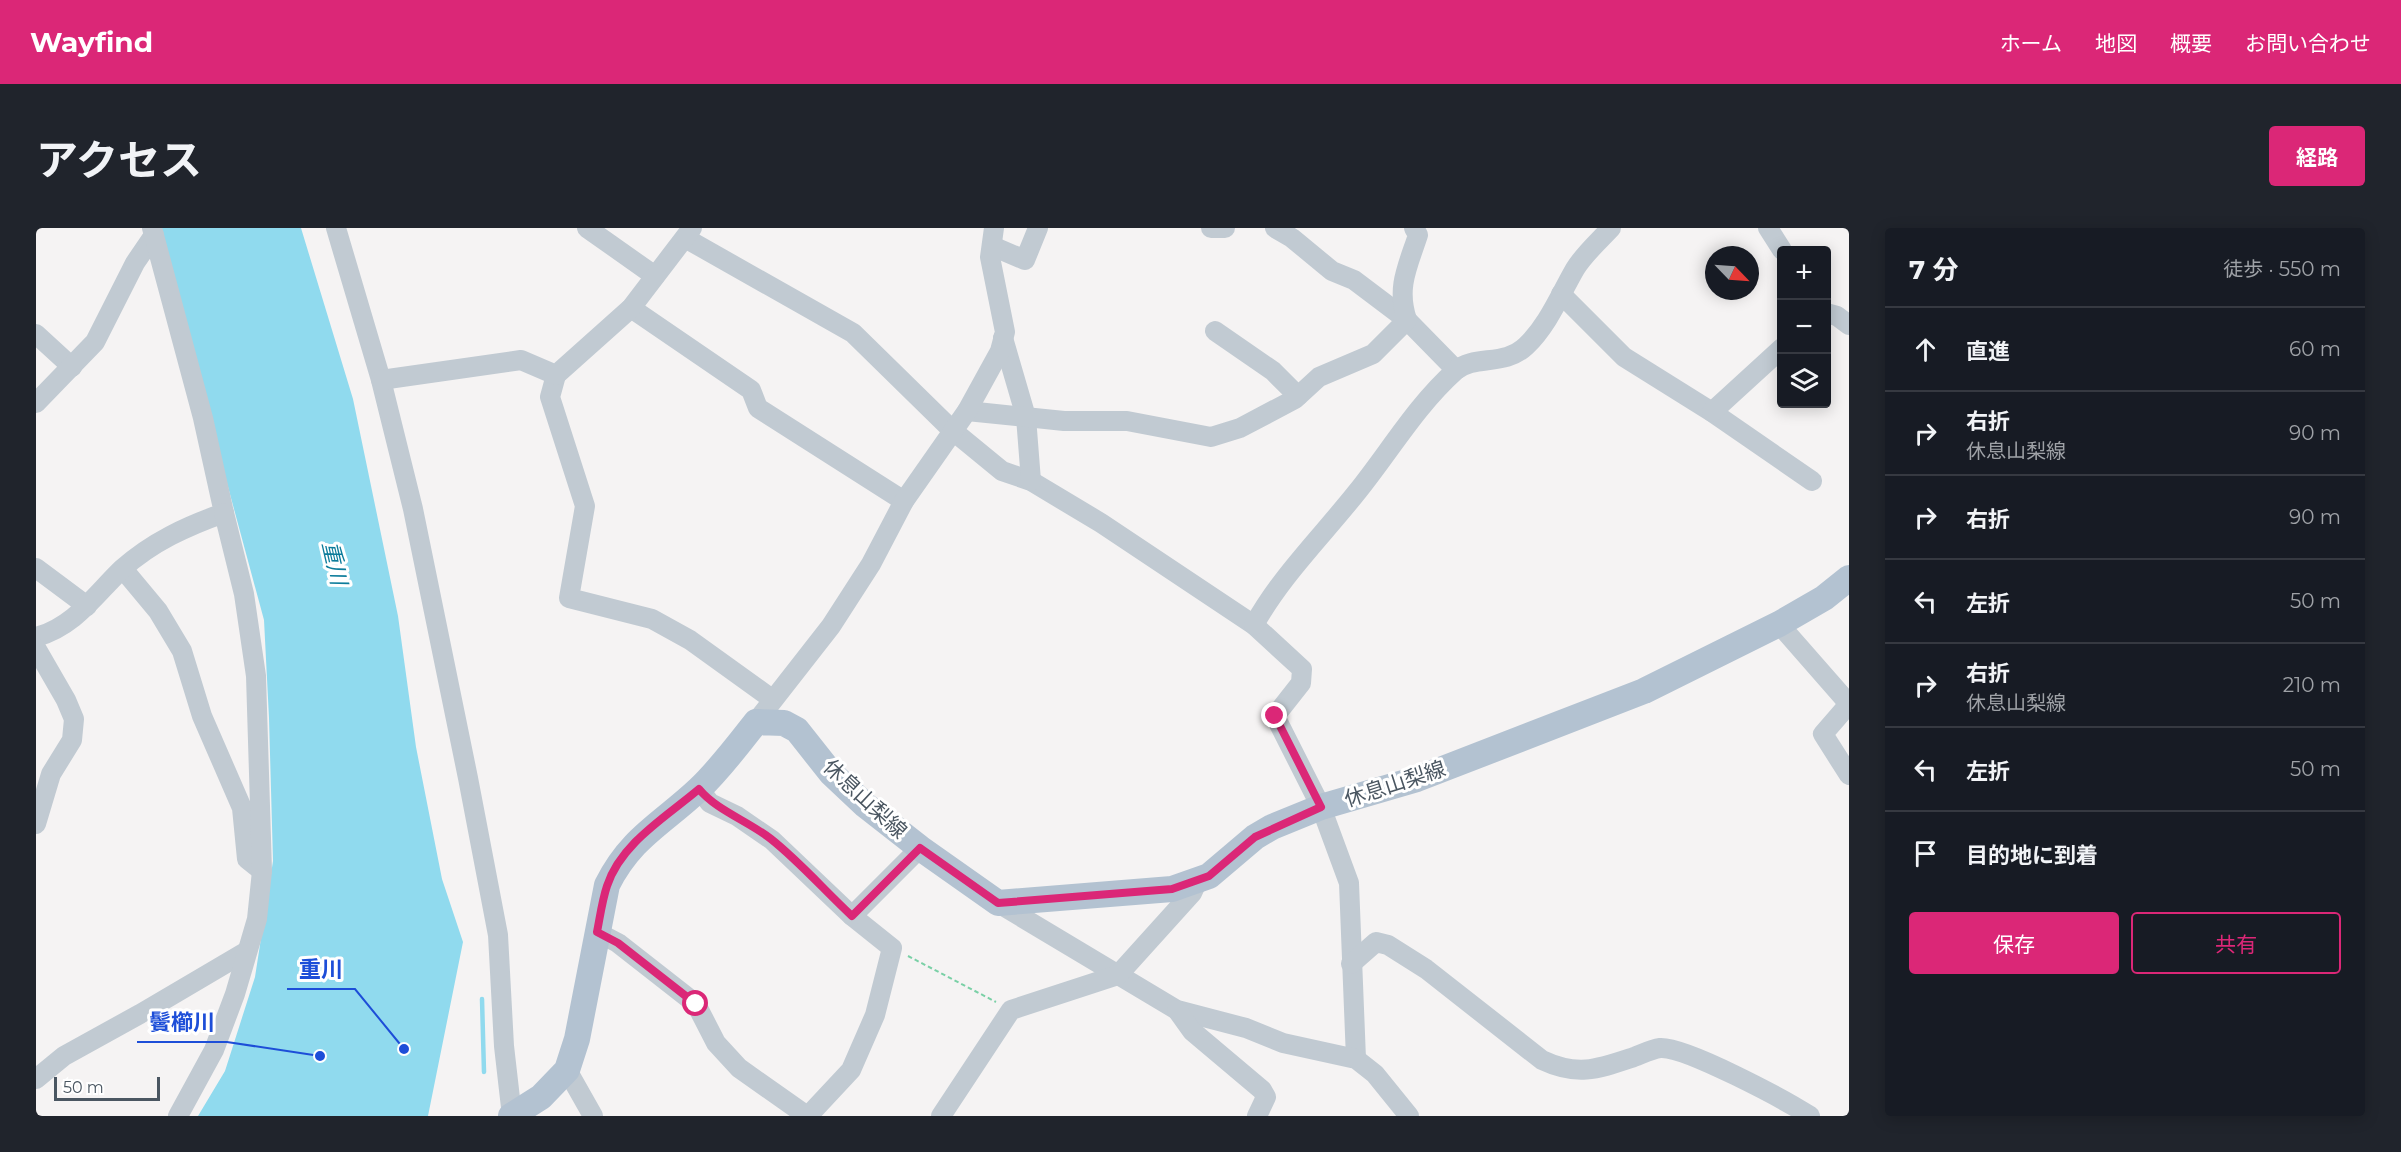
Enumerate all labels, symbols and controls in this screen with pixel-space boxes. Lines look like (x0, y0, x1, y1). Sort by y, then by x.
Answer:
text: Wayfind (30, 25, 153, 59)
text: ホーム (2000, 31, 2062, 56)
text: 地図 (2095, 31, 2137, 56)
text: 概要 (2170, 31, 2212, 56)
text: お問い合わせ (2245, 31, 2371, 56)
button: 経路 (2269, 126, 2365, 186)
text: アクセス (36, 134, 202, 186)
north arrow (1705, 246, 1759, 300)
map controls (1777, 246, 1831, 408)
button: + (1777, 246, 1831, 300)
text: 7 分 (1909, 254, 1958, 286)
text: 徒歩 · 550 m (2223, 257, 2341, 281)
button: − (1777, 300, 1831, 354)
icon: ahead (1909, 333, 1942, 366)
text: 60 m (2289, 337, 2341, 361)
text: 直進 (1966, 338, 2010, 365)
button: layers (1777, 354, 1831, 408)
text: 右折 (1966, 408, 2010, 435)
icon: right (1909, 417, 1942, 450)
text: 90 m (2289, 421, 2341, 445)
text: 休息山梨線 (1966, 439, 2066, 463)
icon: right (1909, 501, 1942, 534)
text: 90 m (2289, 505, 2341, 529)
text: 右折 (1966, 506, 2010, 533)
water label: 重川 (316, 539, 353, 590)
icon: left (1909, 585, 1942, 618)
text: 50 m (2290, 589, 2341, 613)
text: 左折 (1966, 590, 2010, 617)
text: 右折 (1966, 660, 2010, 687)
icon: right (1909, 669, 1942, 702)
text: 210 m (2283, 673, 2341, 697)
text: 休息山梨線 (1966, 691, 2066, 715)
route end (1261, 702, 1287, 728)
icon: left (1909, 753, 1942, 786)
street label: 休息山梨線 (818, 754, 912, 844)
street label: 休息山梨線 (1341, 755, 1449, 812)
text: 50 m (2290, 757, 2341, 781)
text: 左折 (1966, 758, 2010, 785)
icon: arrive (1909, 837, 1942, 870)
text: 目的地に到着 (1966, 842, 2098, 869)
button: 保存 (1909, 912, 2119, 974)
button: 共有 (2131, 912, 2341, 974)
callout: 重川 (287, 949, 355, 989)
text: 重川 (299, 956, 343, 983)
route start (682, 990, 708, 1016)
callout: 鬢櫛川 (137, 1002, 227, 1042)
text: 鬢櫛川 (149, 1009, 215, 1036)
scale bar (54, 1074, 160, 1102)
text: 50 m (63, 1078, 104, 1097)

